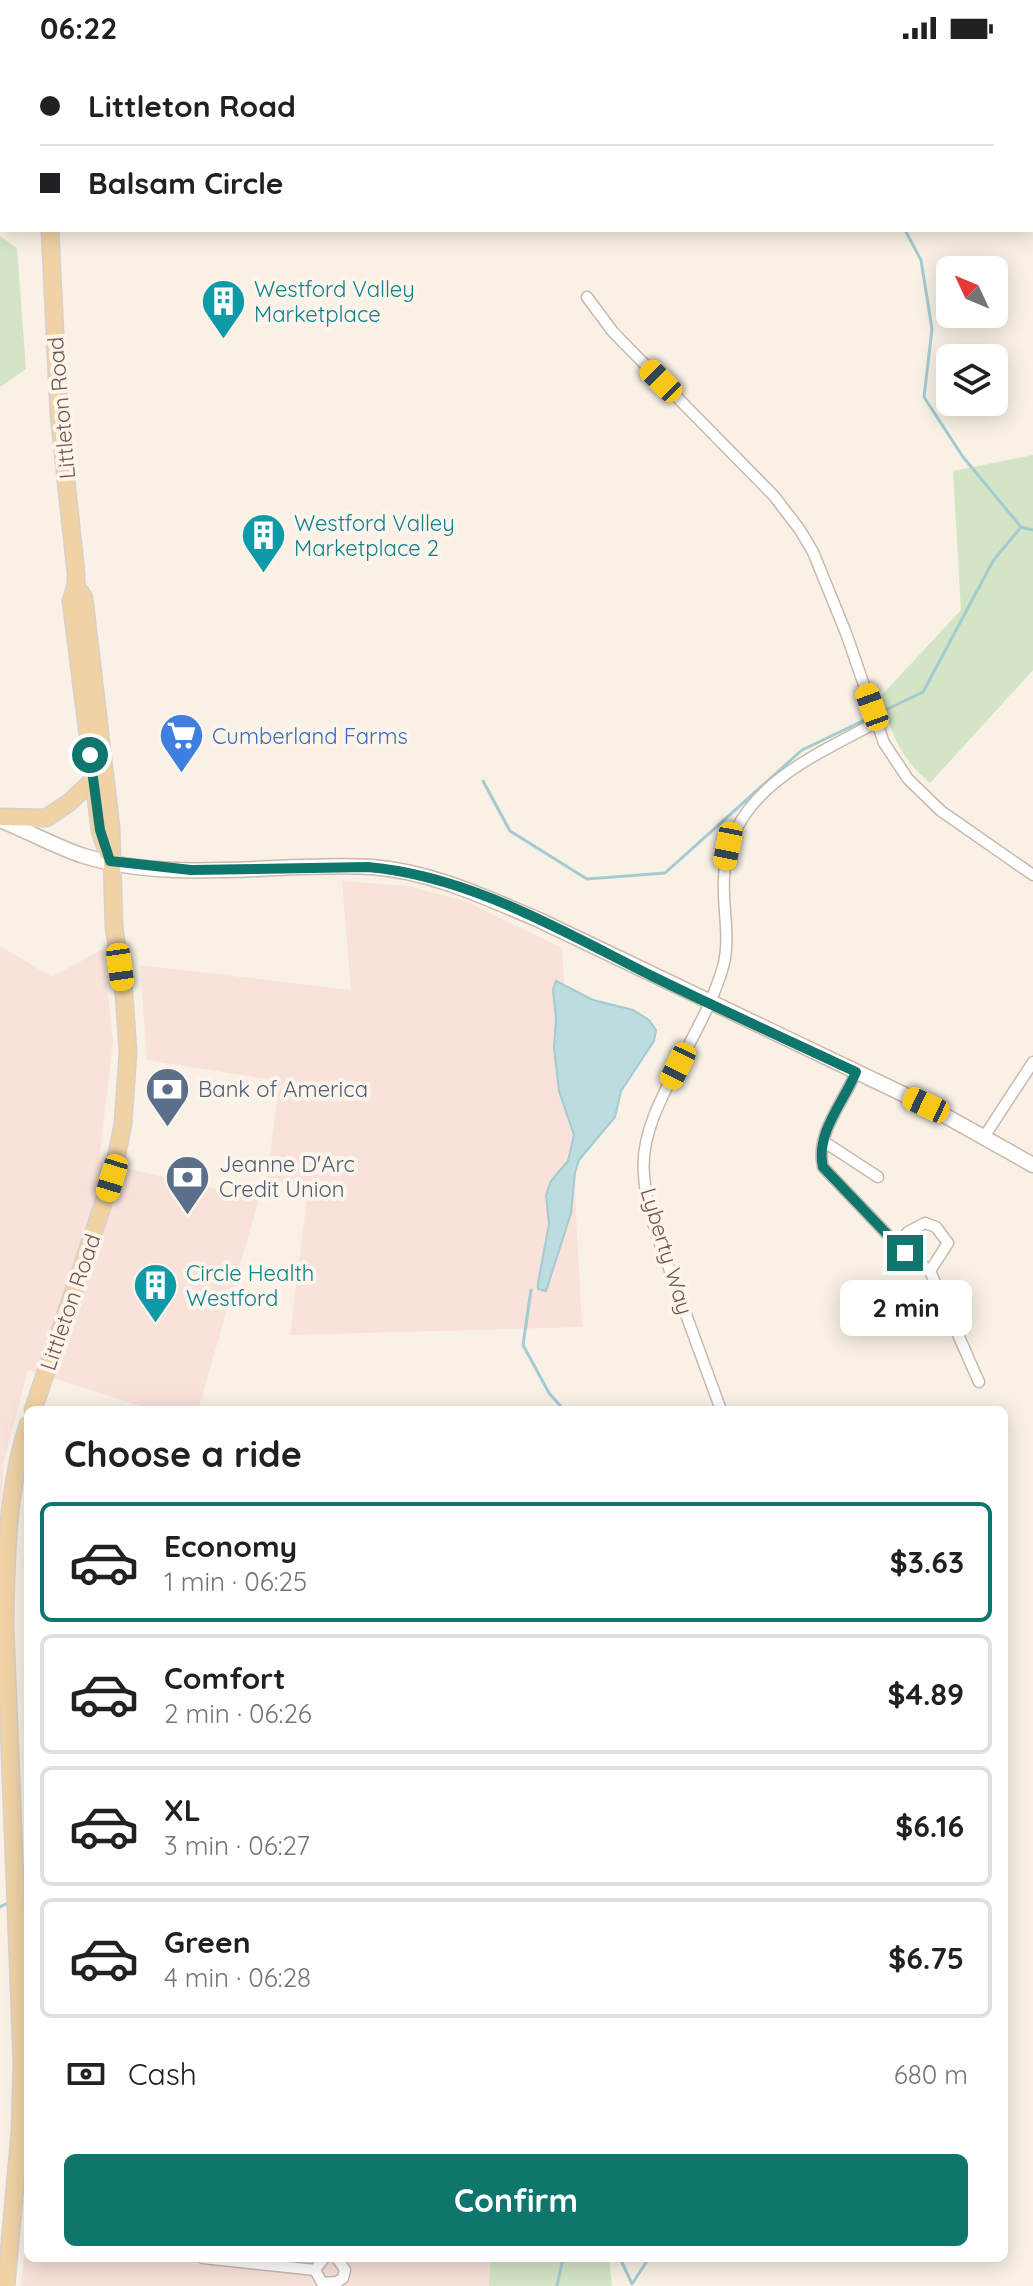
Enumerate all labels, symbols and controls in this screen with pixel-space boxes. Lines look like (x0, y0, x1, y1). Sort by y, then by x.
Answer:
text: 06:22 (40, 9, 117, 47)
text: Littleton Road (88, 87, 296, 125)
text: Balsam Circle (88, 164, 284, 202)
north arrow (936, 256, 1008, 328)
map controls (936, 256, 1008, 416)
place label: Westford Valley Marketplace (254, 275, 415, 328)
building icon: Westford Valley Marketplace (199, 278, 247, 341)
street label: Littleton Road (41, 336, 81, 480)
button: layers (936, 344, 1008, 416)
car (636, 356, 686, 406)
place label: Westford Valley Marketplace 2 (294, 509, 455, 562)
building icon: Westford Valley Marketplace 2 (239, 512, 287, 575)
car (853, 680, 891, 734)
supermarket icon: Cumberland Farms (157, 712, 205, 775)
place label: Cumberland Farms (212, 722, 408, 750)
route start (72, 737, 108, 773)
car (712, 820, 744, 872)
car (105, 942, 135, 992)
car (657, 1039, 699, 1093)
bank icon: Bank of America (143, 1065, 191, 1128)
place label: Bank of America (198, 1075, 368, 1103)
car (899, 1084, 953, 1126)
place label: Jeanne D'Arc Credit Union (219, 1150, 355, 1203)
car (94, 1152, 130, 1204)
bank icon: Jeanne D'Arc Credit Union (164, 1153, 212, 1216)
street label: Lyberty Way (634, 1184, 700, 1318)
street label: Littleton Road (34, 1230, 106, 1374)
route end (887, 1235, 923, 1271)
place label: Circle Health Westford (186, 1259, 314, 1312)
building icon: Circle Health Westford (131, 1262, 179, 1325)
callout: 2 min (839, 1281, 971, 1337)
text: 2 min (872, 1291, 940, 1324)
text: Choose a ride (64, 1431, 302, 1476)
icon: car (68, 1526, 140, 1598)
text: Economy (164, 1527, 297, 1565)
text: $3.63 (890, 1543, 964, 1581)
text: 1 min · 06:25 (164, 1565, 307, 1598)
icon: car (68, 1658, 140, 1730)
text: Comfort (164, 1659, 285, 1697)
text: $4.89 (888, 1675, 964, 1713)
text: 2 min · 06:26 (164, 1697, 312, 1730)
icon: car (68, 1790, 140, 1862)
text: XL (164, 1791, 201, 1829)
text: $6.16 (895, 1807, 964, 1845)
text: 3 min · 06:27 (164, 1829, 310, 1862)
icon: car (68, 1922, 140, 1994)
text: Green (164, 1923, 251, 1961)
text: $6.75 (888, 1939, 964, 1977)
text: 4 min · 06:28 (164, 1961, 311, 1994)
icon: cash (64, 2052, 108, 2096)
text: Cash (128, 2055, 197, 2093)
text: 680 m (894, 2058, 968, 2091)
button: Confirm (64, 2154, 968, 2246)

